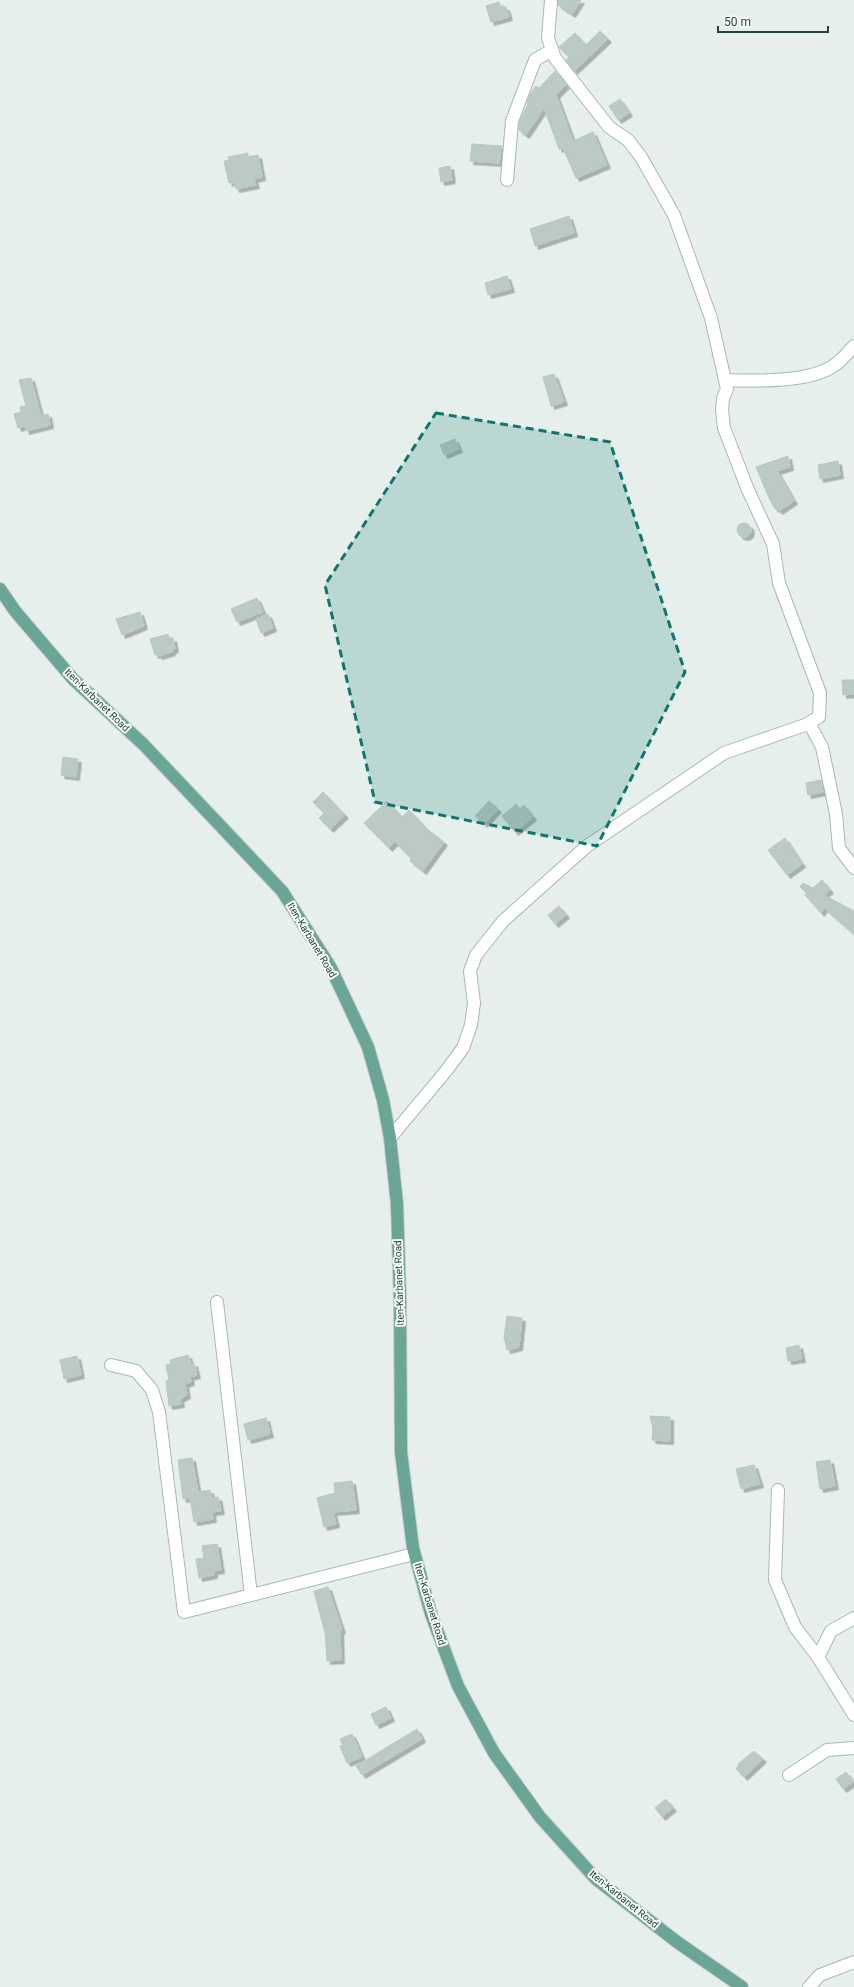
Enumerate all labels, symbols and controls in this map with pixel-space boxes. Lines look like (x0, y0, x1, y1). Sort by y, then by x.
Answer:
scale bar (718, 8, 828, 34)
text: 50 m (724, 15, 751, 29)
street label: Iten-Karbanet Road (63, 666, 131, 734)
street label: Iten-Karbanet Road (285, 901, 339, 979)
street label: Iten-Karbanet Road (392, 1240, 406, 1326)
street label: Iten-Karbanet Road (412, 1562, 448, 1646)
street label: Iten-Karbanet Road (587, 1868, 661, 1930)

